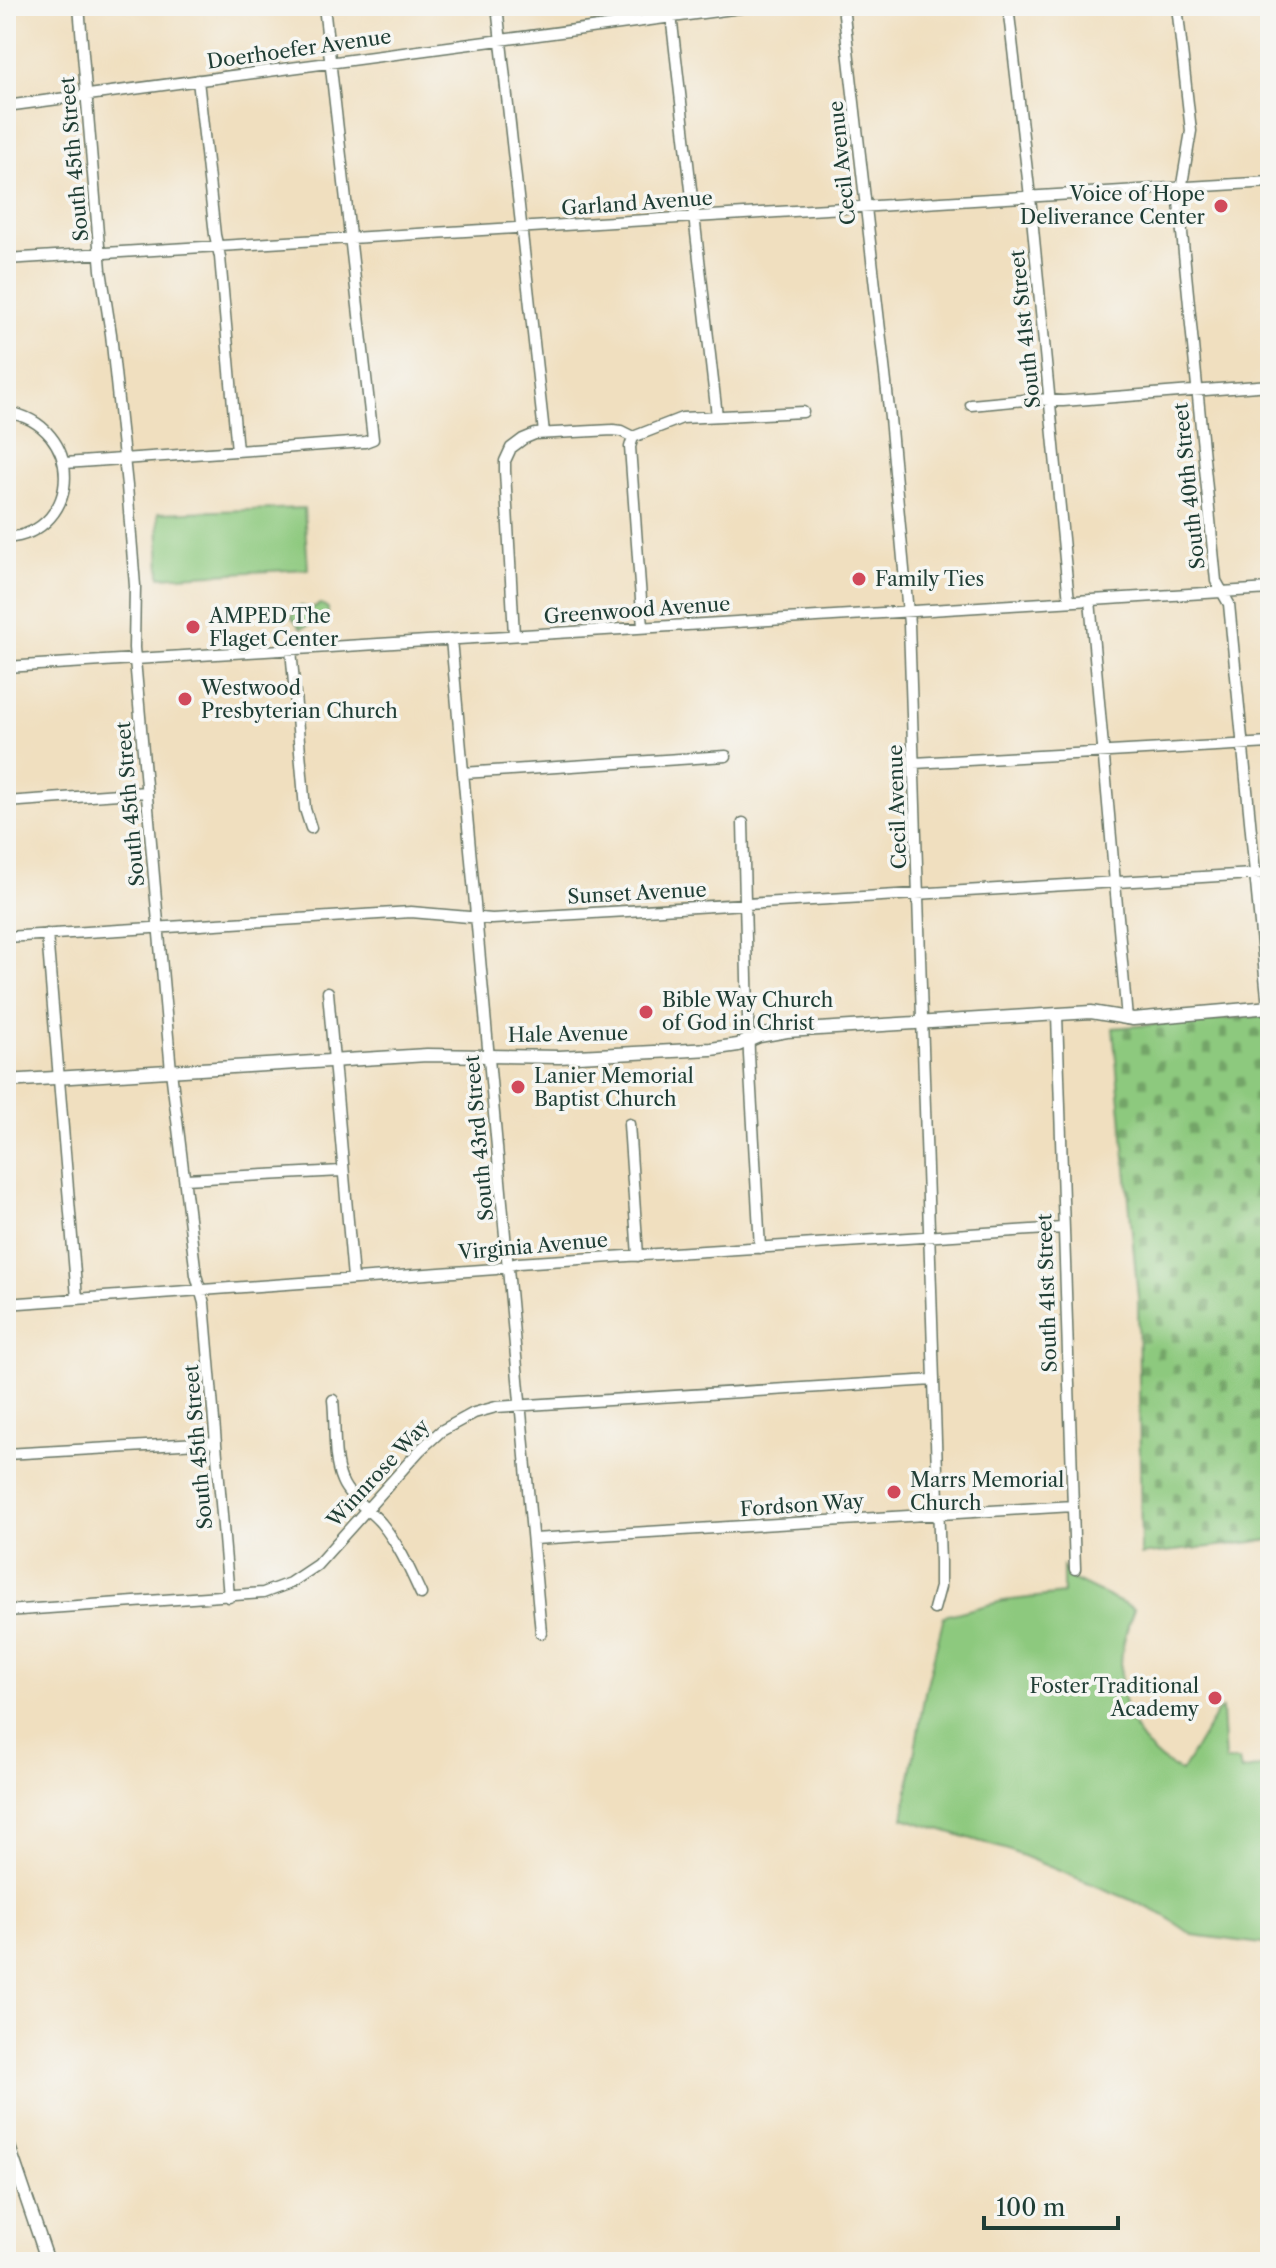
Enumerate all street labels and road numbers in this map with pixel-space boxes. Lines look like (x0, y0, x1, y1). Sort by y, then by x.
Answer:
street label: Doerhoefer Avenue (205, 24, 393, 74)
street label: South 45th Street (55, 76, 93, 242)
street label: Cecil Avenue (824, 100, 860, 226)
street label: Garland Avenue (560, 186, 714, 220)
street label: South 41st Street (1005, 249, 1045, 409)
street label: South 40th Street (1168, 402, 1210, 570)
street label: Greenwood Avenue (543, 592, 731, 628)
street label: South 45th Street (111, 721, 149, 887)
street label: Cecil Avenue (883, 744, 911, 870)
street label: Sunset Avenue (567, 877, 707, 909)
street label: Hale Avenue (508, 1021, 628, 1047)
street label: South 43rd Street (460, 1054, 498, 1222)
street label: South 41st Street (1032, 1213, 1062, 1373)
street label: Virginia Avenue (456, 1228, 609, 1265)
street label: South 45th Street (179, 1364, 217, 1530)
street label: Winnrose Way (321, 1413, 435, 1533)
street label: Fordson Way (739, 1489, 866, 1521)

